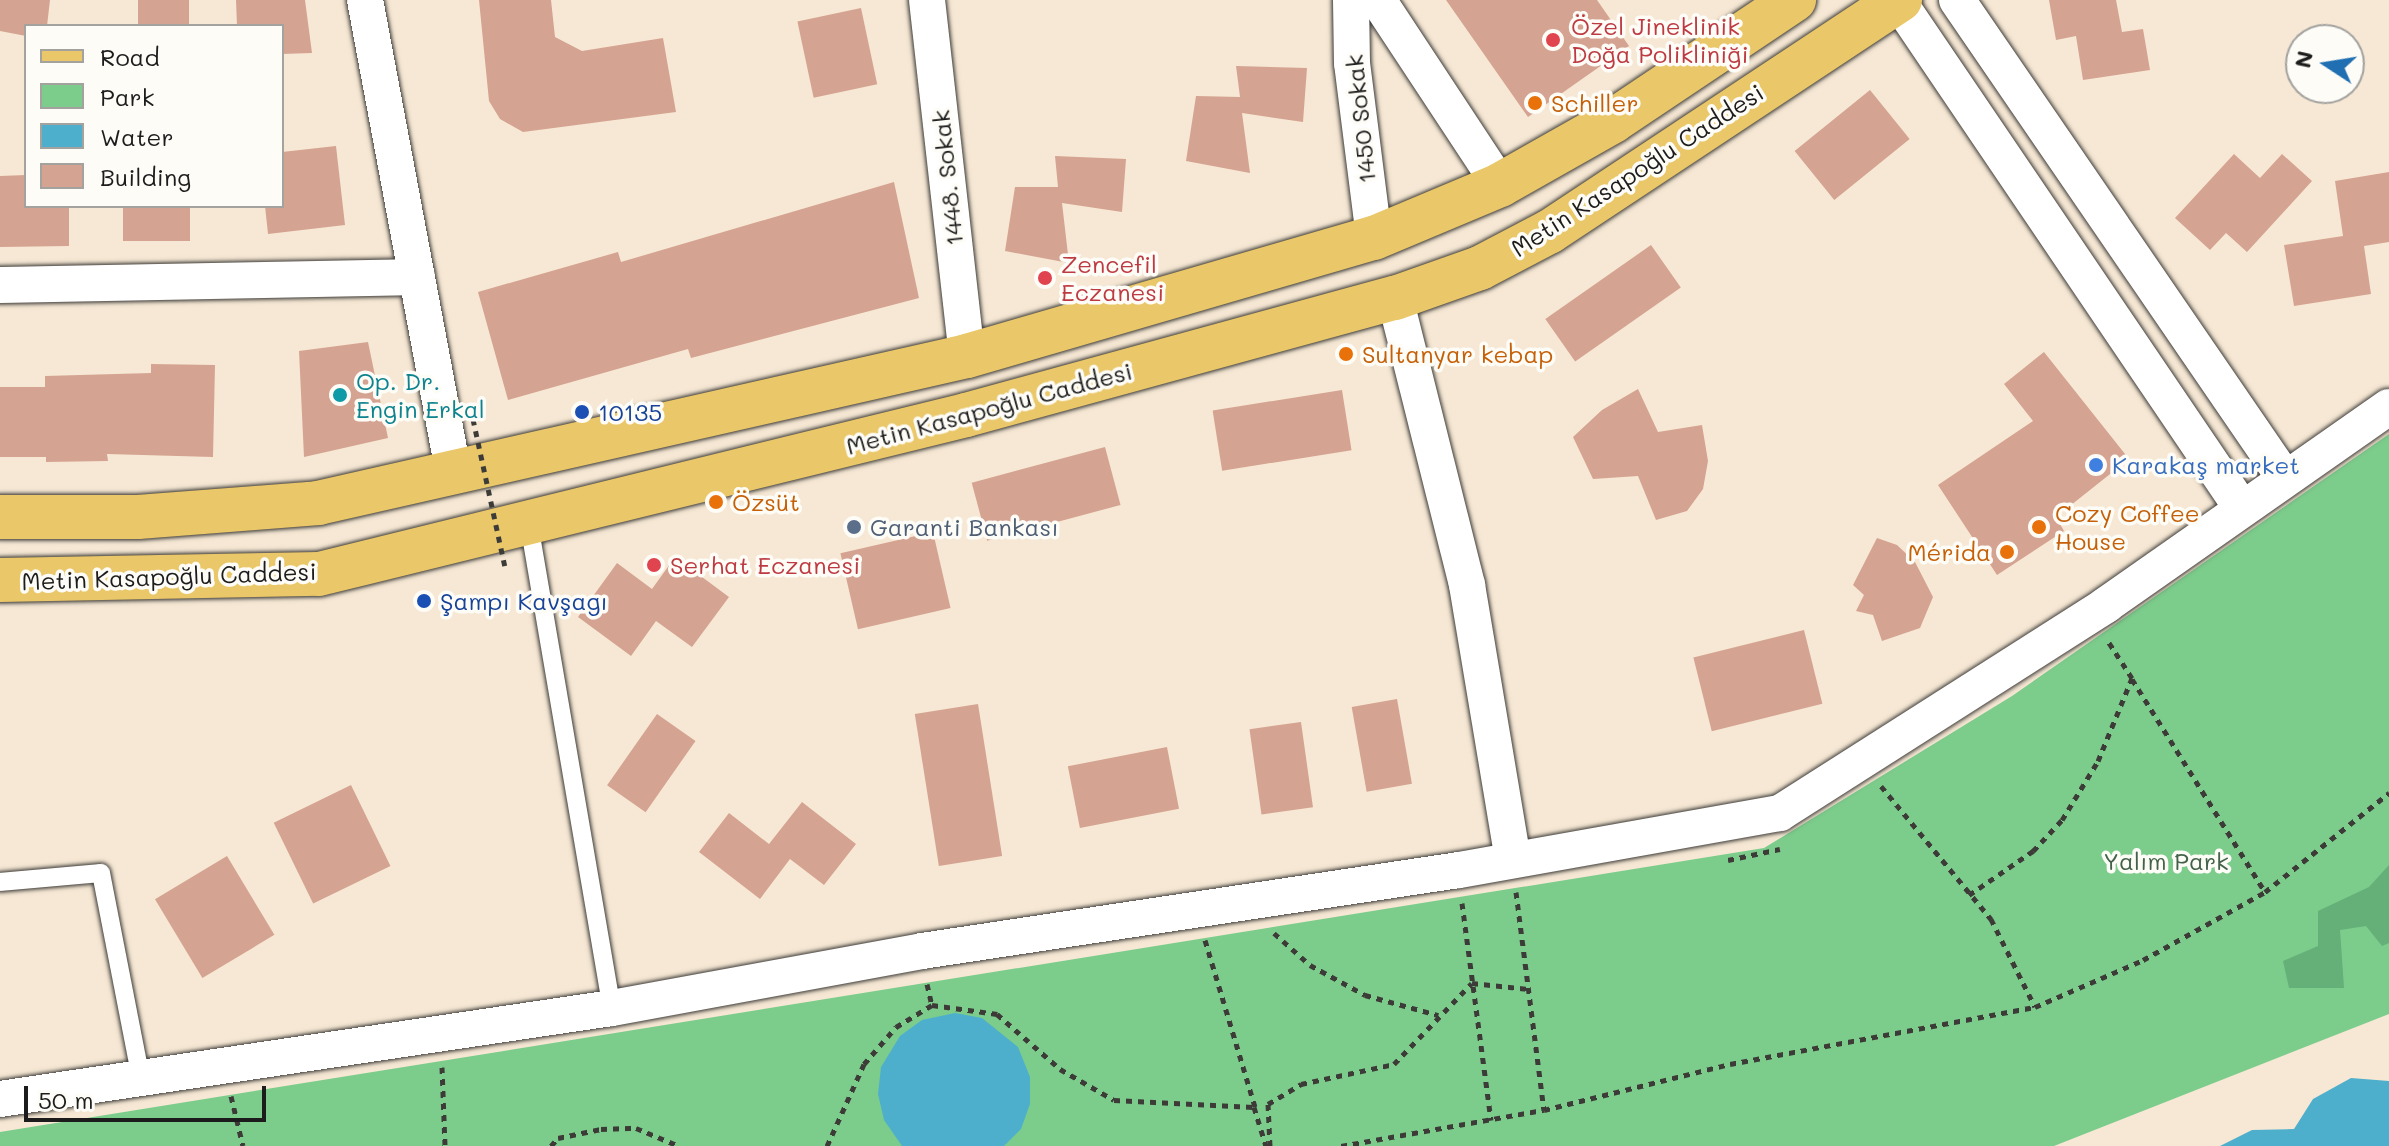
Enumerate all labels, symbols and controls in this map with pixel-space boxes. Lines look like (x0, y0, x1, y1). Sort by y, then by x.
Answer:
place label: Özel Jineklinik Doğa Polikliniği (1571, 12, 1749, 68)
legend (24, 24, 284, 208)
north arrow (2285, 24, 2365, 104)
marker: Özel Jineklinik Doğa Polikliniği (1542, 29, 1564, 51)
text: Road (100, 41, 160, 72)
text: N (2287, 48, 2319, 71)
street label: 1450 Sokak (1339, 53, 1381, 185)
street label: Metin Kasapoğlu Caddesi (1505, 78, 1769, 262)
text: Park (100, 81, 154, 112)
place label: Schiller (1551, 89, 1638, 117)
marker: Schiller (1526, 94, 1544, 112)
street label: 1448. Sokak (926, 109, 968, 247)
text: Water (100, 121, 174, 152)
text: Building (100, 161, 191, 192)
place label: Zencefil Eczanesi (1061, 250, 1164, 306)
marker: Zencefil Eczanesi (1036, 269, 1054, 287)
place label: Sultanyar kebap (1362, 340, 1553, 368)
marker: Sultanyar kebap (1337, 345, 1355, 363)
street label: Metin Kasapoğlu Caddesi (843, 356, 1135, 460)
place label: Op. Dr. Engin Erkal (356, 367, 485, 423)
marker: Op. Dr. Engin Erkal (331, 386, 349, 404)
place label: 10135 (598, 398, 662, 426)
marker: 10135 (573, 403, 591, 421)
place label: Karakaş market (2112, 451, 2300, 479)
marker: Karakaş market (2087, 456, 2105, 474)
place label: Özsüt (732, 488, 800, 516)
marker: Özsüt (707, 493, 725, 511)
place label: Cozy Coffee House (2055, 499, 2200, 555)
place label: Garanti Bankası (870, 513, 1059, 541)
marker: Garanti Bankası (845, 518, 863, 536)
marker: Cozy Coffee House (2030, 518, 2048, 536)
place label: Mérida (1907, 538, 1991, 566)
marker: Mérida (1998, 543, 2016, 561)
place label: Serhat Eczanesi (670, 551, 860, 579)
street label: Metin Kasapoğlu Caddesi (21, 556, 317, 596)
marker: Serhat Eczanesi (645, 556, 663, 574)
place label: Şampı Kavşagı (440, 587, 608, 615)
marker: Şampı Kavşagı (415, 592, 433, 610)
park label: Yalım Park (2103, 847, 2229, 875)
scale bar (28, 1070, 270, 1120)
text: 50 m (38, 1084, 94, 1115)

